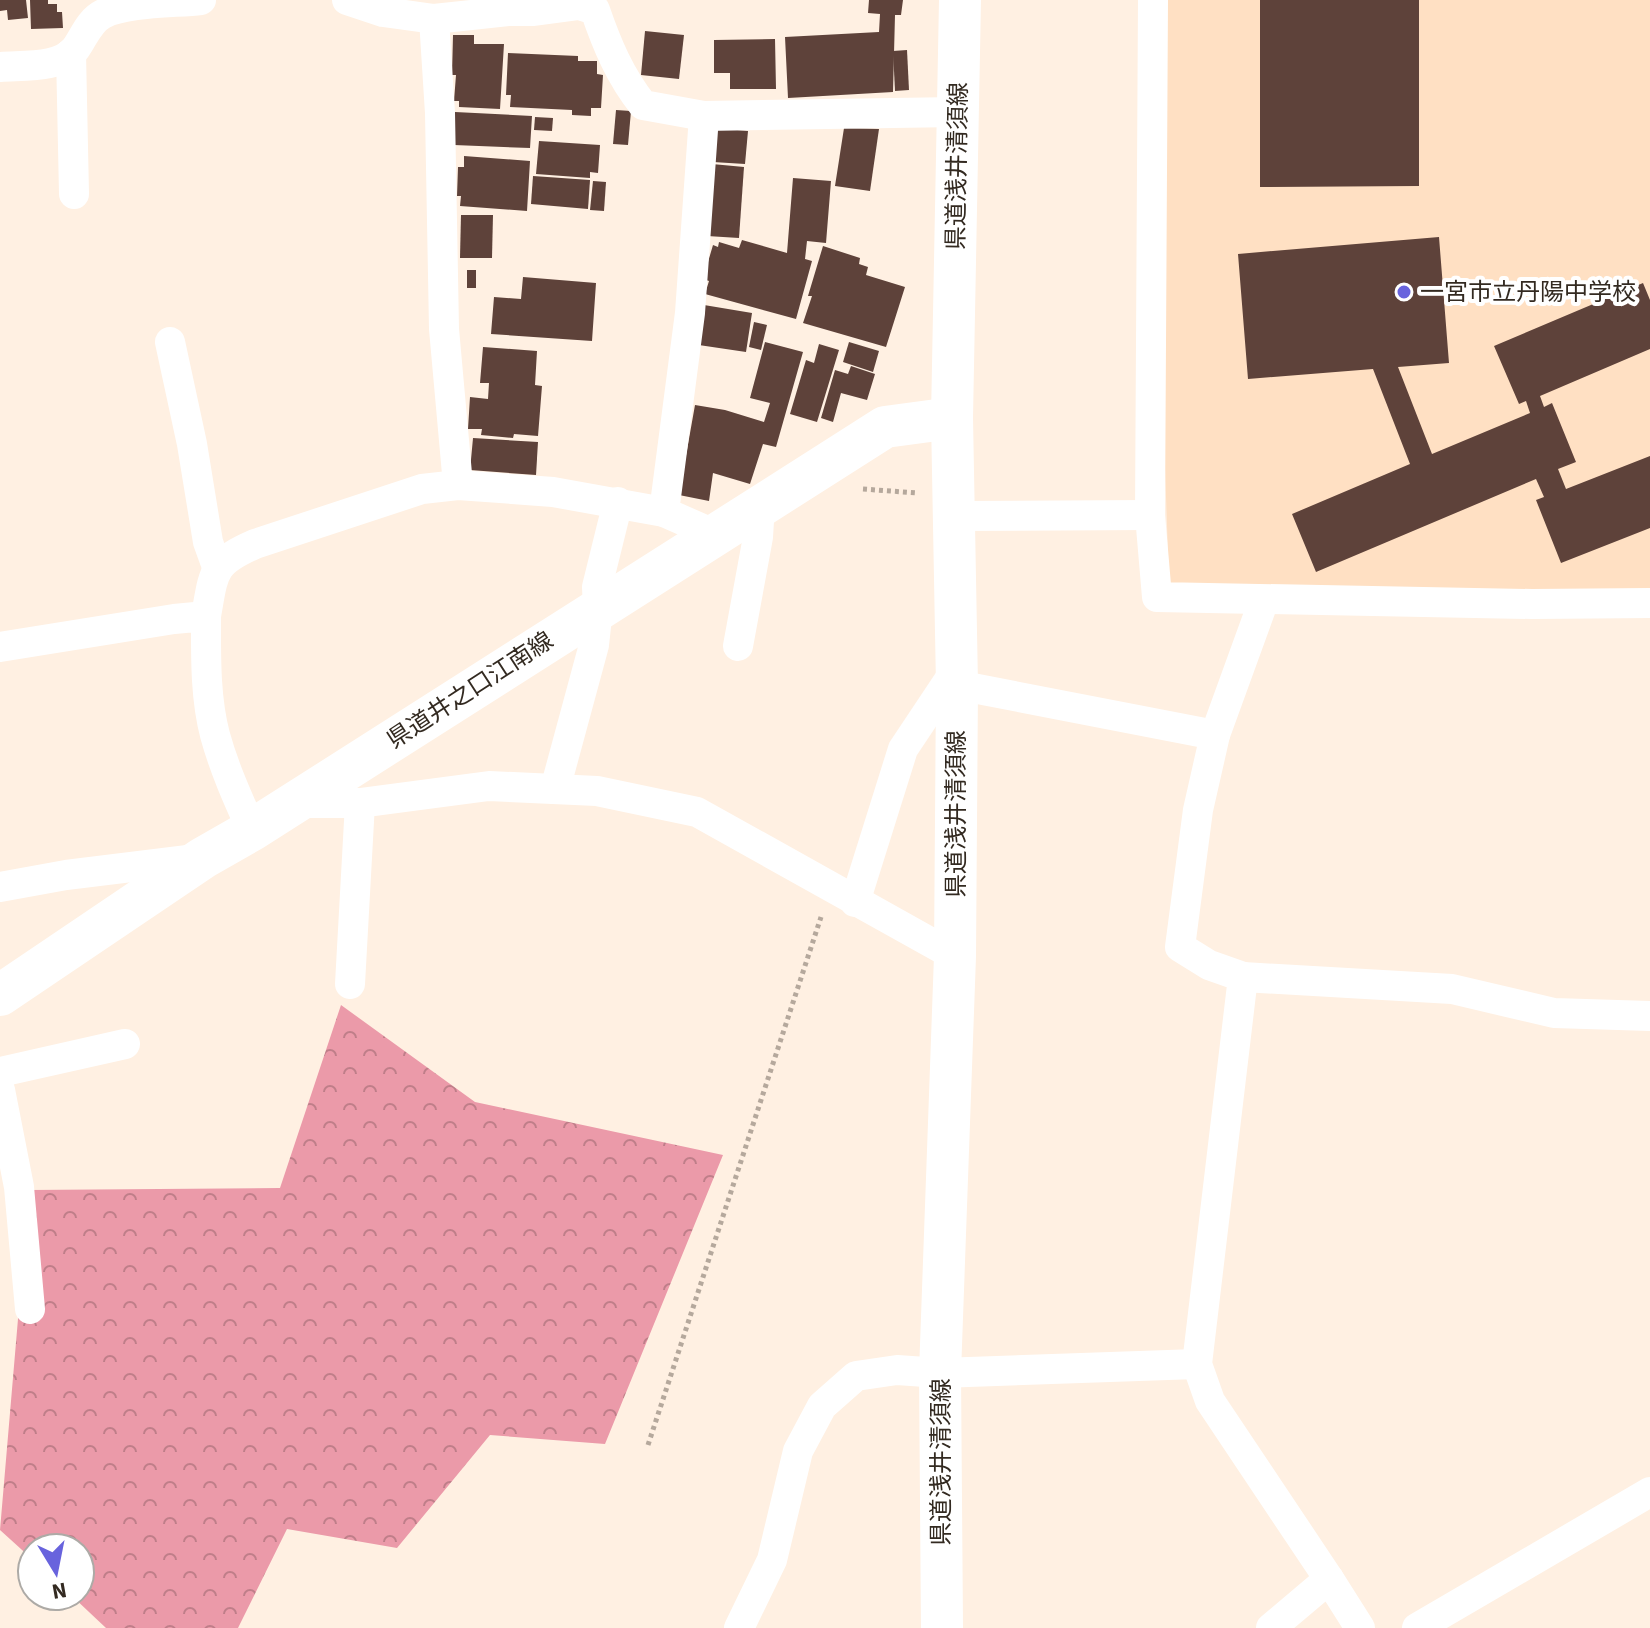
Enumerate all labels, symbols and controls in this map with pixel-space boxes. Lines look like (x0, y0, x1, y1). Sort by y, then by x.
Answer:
street label: 県道浅井清須線 (939, 82, 976, 250)
place label: 一宮市立丹陽中学校 (1420, 275, 1636, 310)
marker: 一宮市立丹陽中学校 (1395, 283, 1413, 301)
street label: 県道井之口江南線 (380, 623, 560, 757)
street label: 県道浅井清須線 (939, 730, 974, 898)
street label: 県道浅井清須線 (924, 1378, 959, 1546)
north arrow (16, 1532, 96, 1612)
text: N (49, 1574, 69, 1608)

